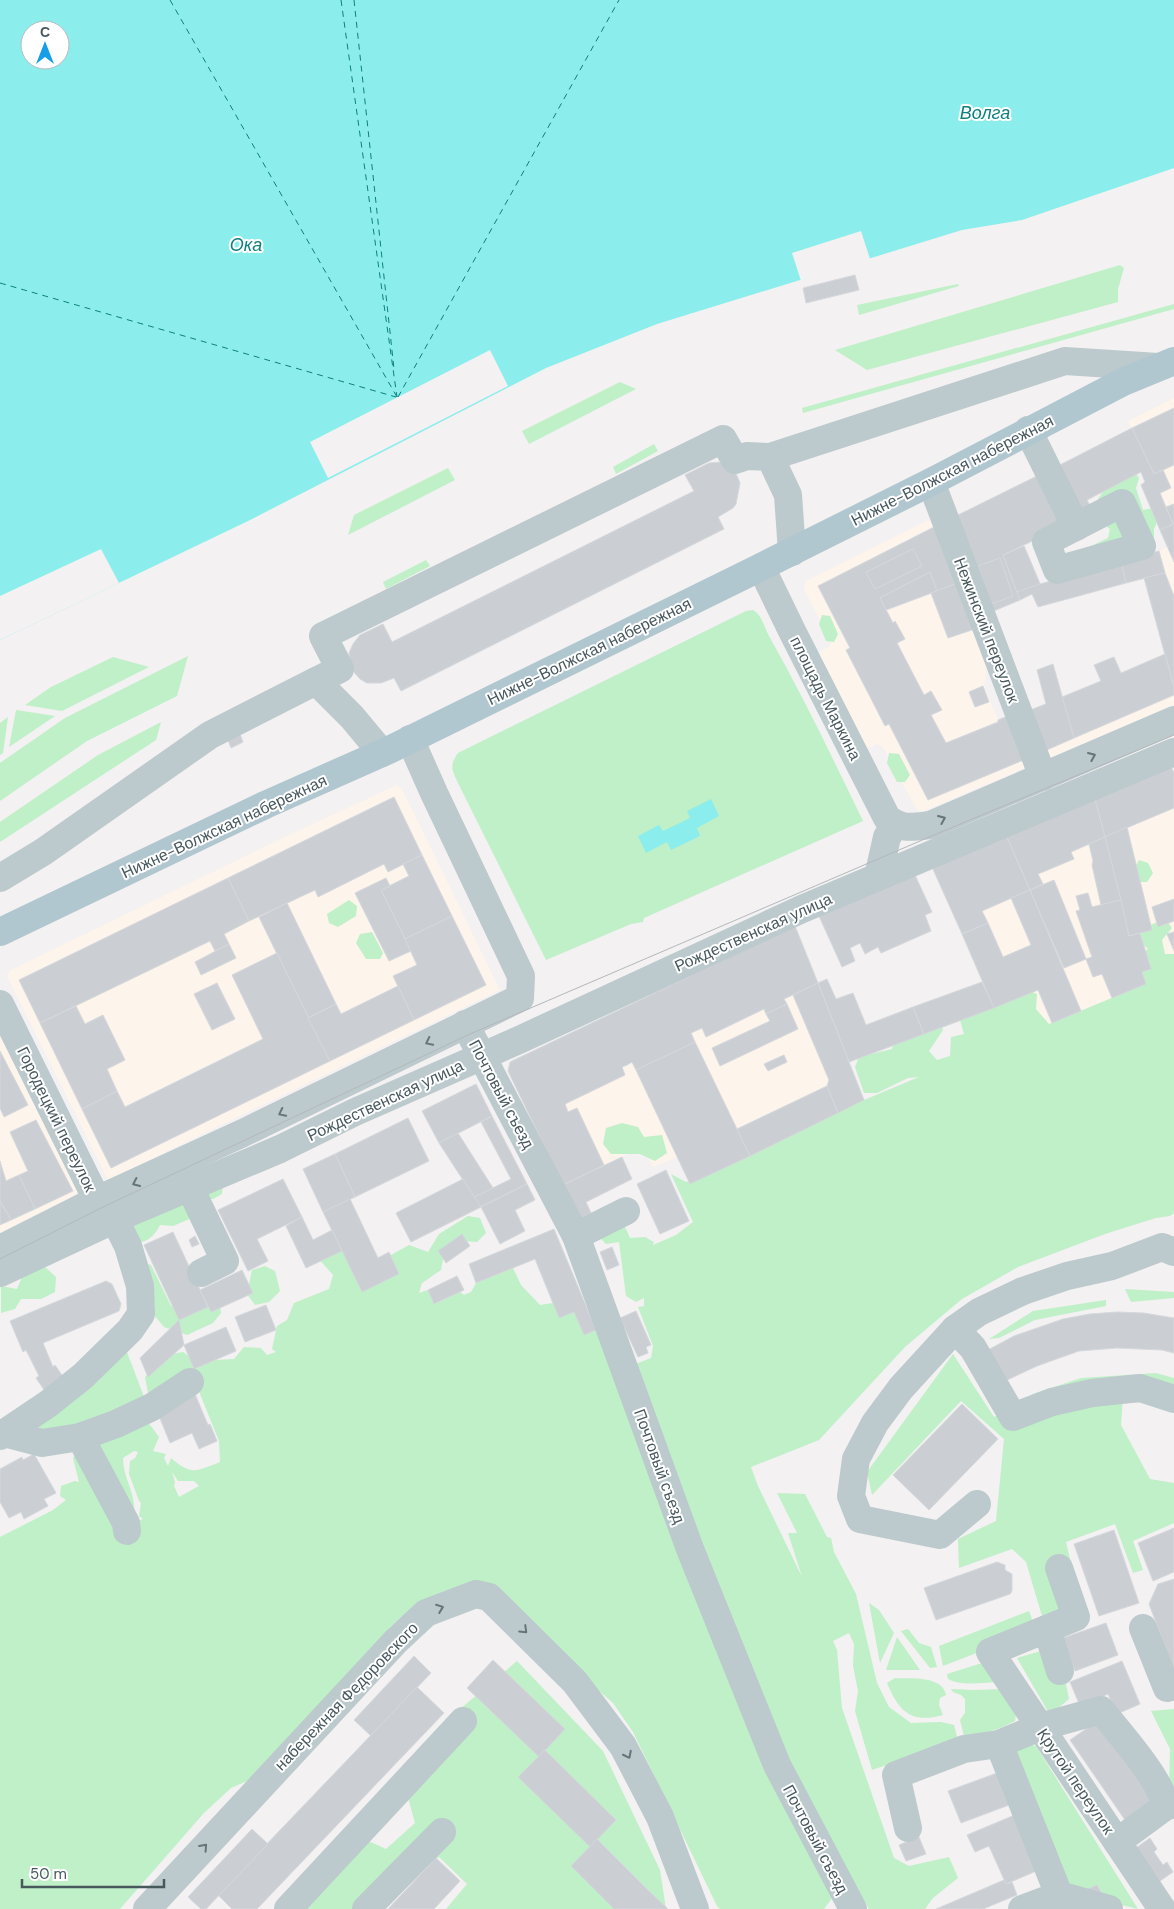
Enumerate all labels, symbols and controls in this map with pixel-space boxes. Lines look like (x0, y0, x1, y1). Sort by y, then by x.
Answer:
north arrow (20, 20, 70, 70)
text: С (40, 23, 50, 41)
water label: Волга (960, 101, 1010, 125)
water label: Ока (230, 233, 262, 257)
street label: Нижне-Волжская набережная (848, 410, 1057, 531)
street label: Нежинский переулок (949, 554, 1024, 707)
street label: Нижне-Волжская набережная (484, 593, 695, 710)
street label: площадь Маркина (785, 633, 866, 764)
one-way arrow (1087, 751, 1096, 762)
street label: Нижне-Волжская набережная (118, 770, 330, 883)
one-way arrow (938, 815, 946, 825)
street label: Рождественская улица (671, 888, 835, 977)
one-way arrow (425, 1036, 434, 1046)
street label: Почтовый съезд (464, 1036, 539, 1153)
street label: Городецкий переулок (12, 1043, 101, 1196)
street label: Рождественская улица (304, 1055, 467, 1146)
one-way arrow (279, 1107, 288, 1117)
one-way arrow (132, 1176, 141, 1186)
street label: Почтовый съезд (629, 1406, 690, 1527)
one-way arrow (435, 1604, 443, 1614)
street label: набережная Федоровского (270, 1618, 423, 1775)
one-way arrow (518, 1624, 527, 1633)
street label: Крутой переулок (1032, 1724, 1119, 1839)
one-way arrow (622, 1749, 632, 1758)
street label: Почтовый съезд (778, 1781, 853, 1898)
one-way arrow (198, 1844, 207, 1853)
scale bar (22, 1856, 165, 1888)
text: 50 m (30, 1864, 67, 1884)

